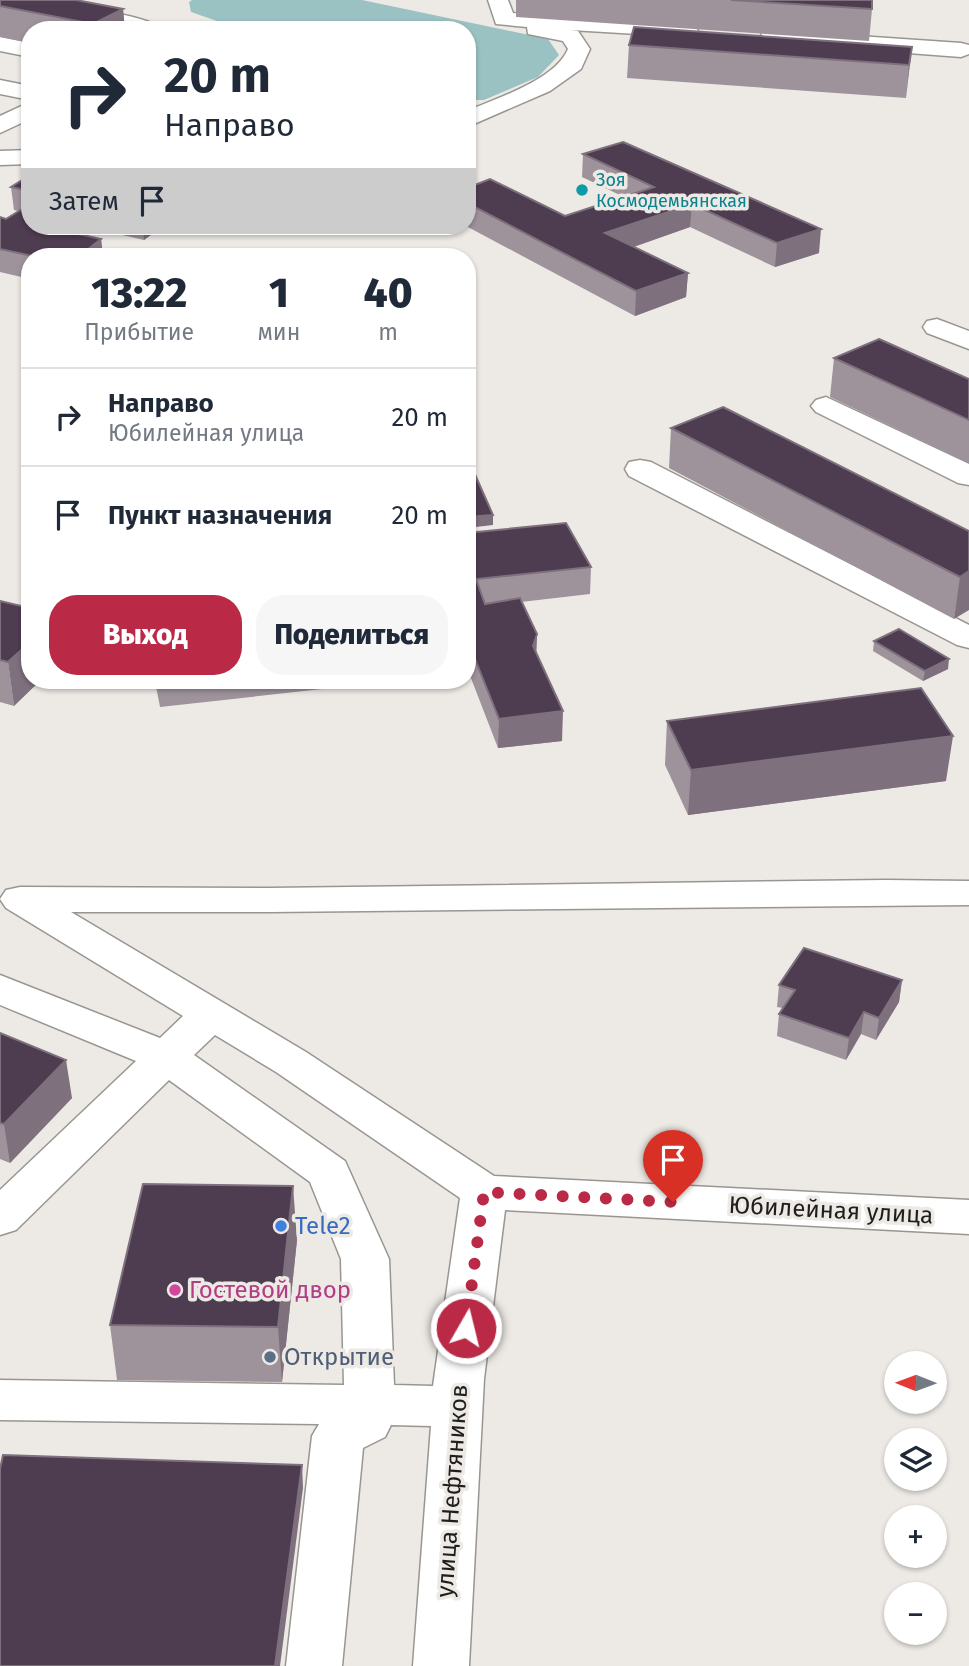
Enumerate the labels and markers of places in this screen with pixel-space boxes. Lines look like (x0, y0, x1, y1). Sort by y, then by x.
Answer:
place label: Зоя Космодемьянская (596, 169, 747, 212)
marker: Зоя Космодемьянская (574, 182, 590, 198)
pin (643, 1130, 703, 1202)
place label: Tele2 (295, 1212, 351, 1240)
marker: Tele2 (273, 1218, 289, 1234)
place label: Гостевой двор (189, 1276, 351, 1304)
marker: Гостевой двор (167, 1282, 183, 1298)
place label: Открытие (284, 1343, 394, 1371)
marker: Открытие (262, 1349, 278, 1365)

